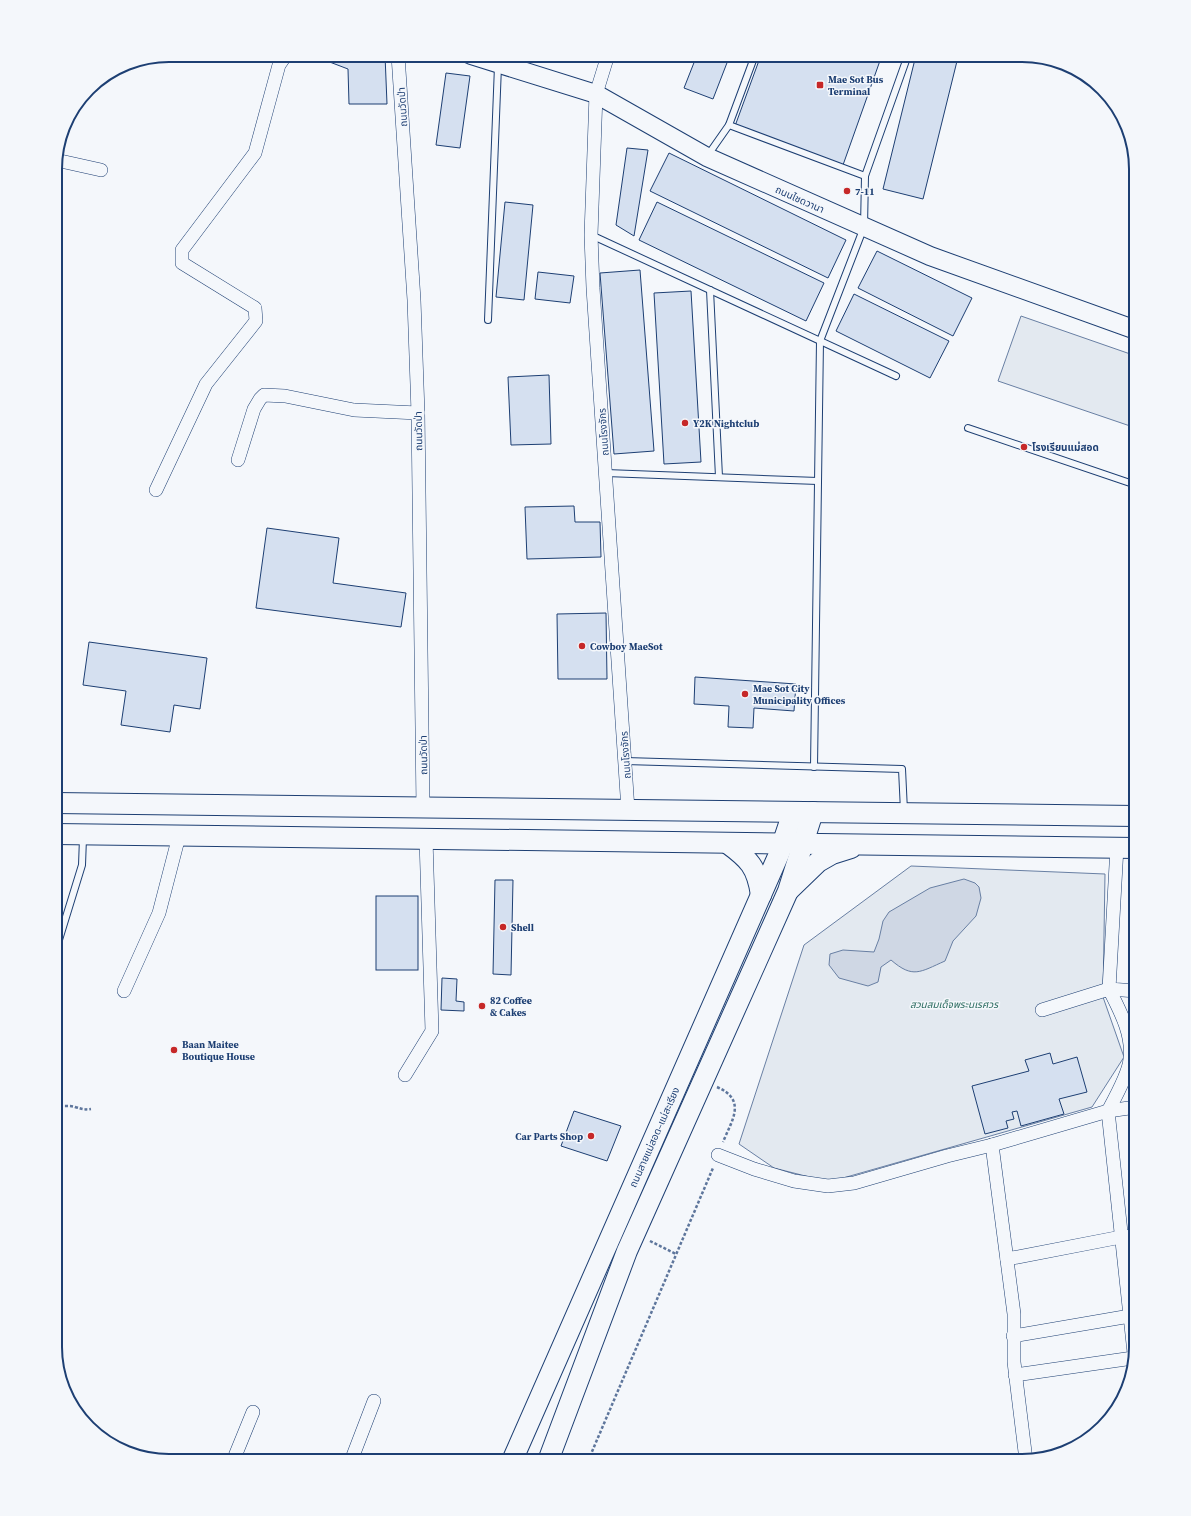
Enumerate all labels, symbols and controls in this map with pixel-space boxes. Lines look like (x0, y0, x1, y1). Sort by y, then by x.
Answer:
place label: Mae Sot Bus Terminal (828, 73, 884, 98)
marker: Mae Sot Bus Terminal (815, 80, 825, 90)
street label: ถนนวัดป่า (395, 87, 410, 127)
street label: ถนนไชดวานา (773, 183, 826, 216)
place label: 7-11 (855, 185, 875, 198)
marker: 7-11 (842, 186, 852, 196)
street label: ถนนโรงจักร (595, 408, 612, 456)
street label: ถนนวัดป่า (412, 411, 425, 451)
place label: Y2K Nightclub (693, 417, 759, 430)
marker: Y2K Nightclub (680, 418, 690, 428)
place label: โรงเรียนแม่สอด (1032, 441, 1099, 454)
marker: โรงเรียนแม่สอด (1019, 442, 1029, 452)
place label: Cowboy MaeSot (590, 640, 663, 653)
marker: Cowboy MaeSot (577, 641, 587, 651)
place label: Mae Sot City Municipality Offices (753, 682, 846, 707)
marker: Mae Sot City Municipality Offices (740, 689, 750, 699)
street label: ถนนโรงจักร (617, 731, 634, 779)
street label: ถนนวัดป่า (417, 735, 430, 775)
place label: Shell (511, 921, 534, 934)
marker: Shell (498, 922, 508, 932)
place label: 82 Coffee & Cakes (490, 994, 532, 1019)
park label: สวนสมเด็จพระนเรศวร (910, 998, 999, 1011)
marker: 82 Coffee & Cakes (477, 1001, 487, 1011)
place label: Baan Maitee Boutique House (182, 1038, 255, 1063)
marker: Baan Maitee Boutique House (169, 1045, 179, 1055)
street label: ถนนสายแม่สอด–แม่สะเรียง (626, 1085, 682, 1189)
place label: Car Parts Shop (515, 1130, 583, 1143)
marker: Car Parts Shop (586, 1131, 596, 1141)

